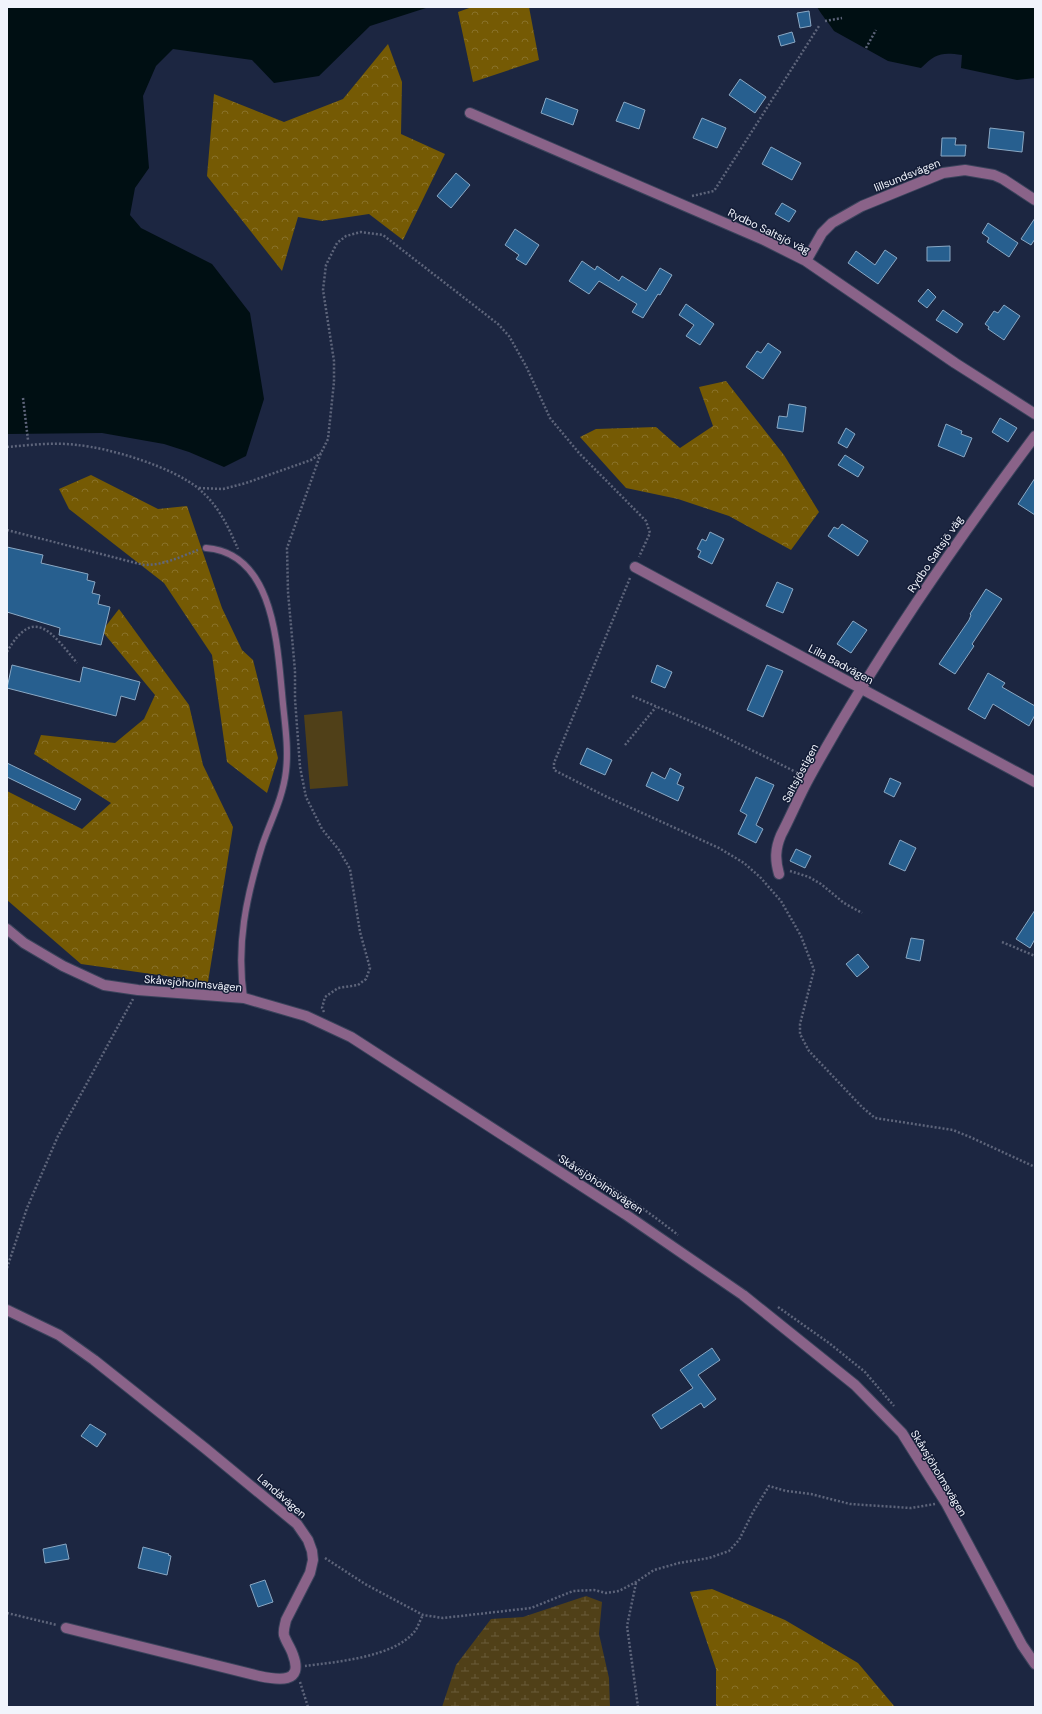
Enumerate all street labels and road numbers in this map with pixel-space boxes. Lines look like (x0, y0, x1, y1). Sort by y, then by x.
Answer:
street label: lillsundsvägen (872, 155, 942, 195)
street label: Rydbo Saltsjö väg (726, 205, 812, 257)
street label: Rydbo Saltsjö väg (904, 513, 966, 595)
street label: Lilla Badvägen (806, 641, 876, 687)
street label: Saltsjöstigen (779, 741, 821, 805)
street label: Skåvsjöholmsvägen (143, 972, 243, 994)
street label: Skåvsjöholmsvägen (556, 1151, 646, 1217)
street label: Skåvsjöholmsvägen (908, 1427, 970, 1519)
street label: Landåvägen (254, 1471, 310, 1521)

